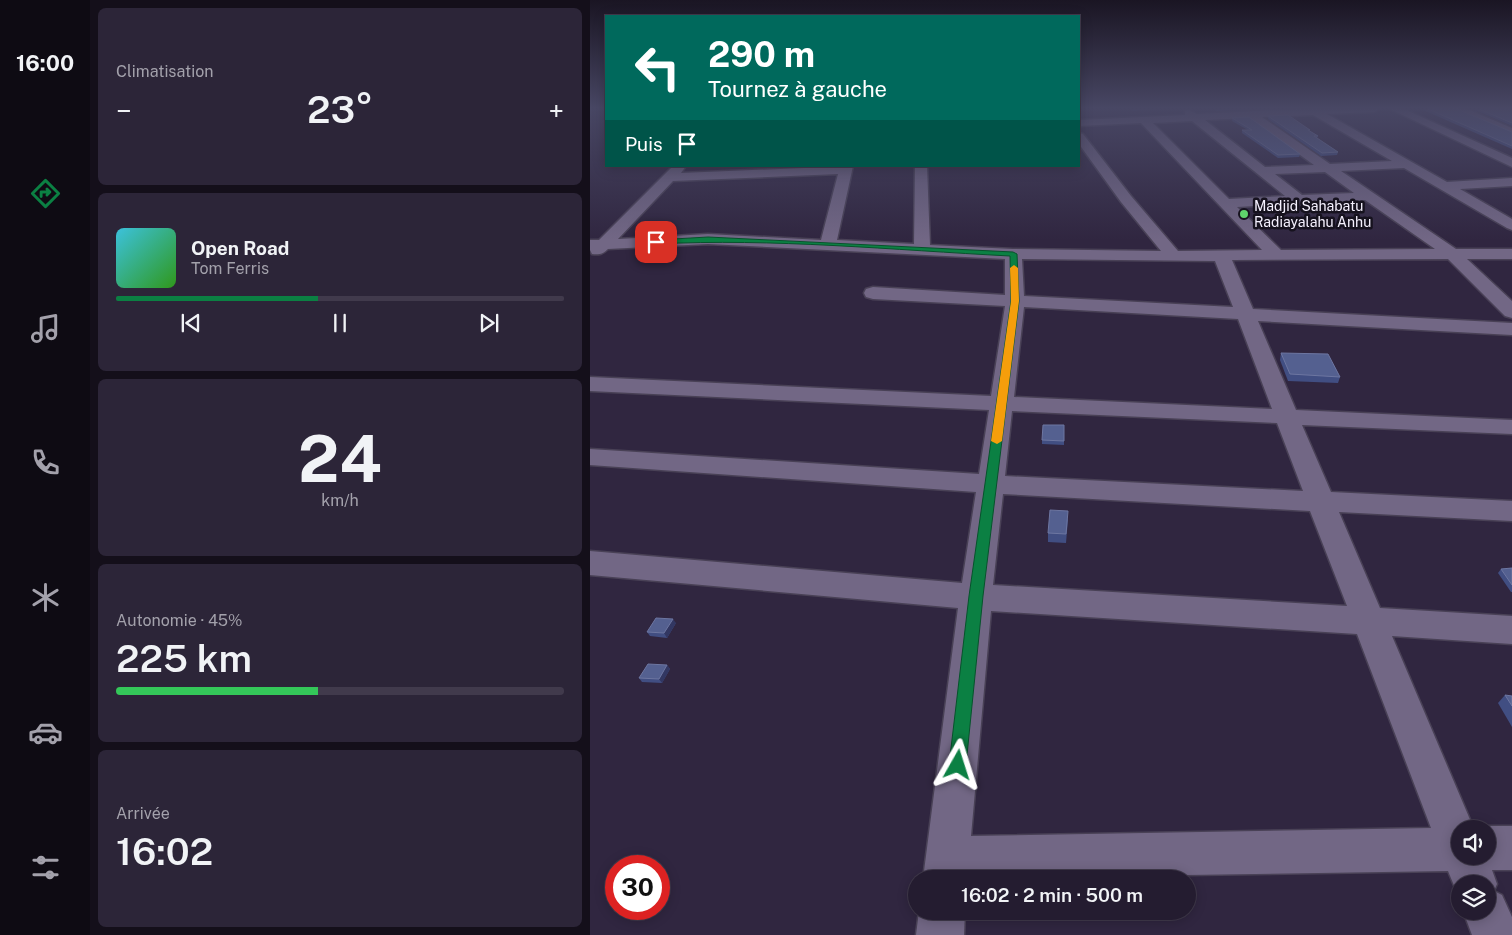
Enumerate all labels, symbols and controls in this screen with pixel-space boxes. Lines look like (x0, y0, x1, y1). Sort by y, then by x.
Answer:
text: 290 m (708, 34, 815, 75)
icon: left (625, 35, 690, 100)
text: 16:00 (16, 50, 74, 76)
text: Climatisation (116, 62, 213, 81)
text: Tournez à gauche (708, 76, 887, 102)
text: 23° (307, 87, 373, 132)
text: − (116, 94, 132, 127)
text: + (548, 94, 564, 127)
icon: arrive (673, 130, 701, 158)
text: Puis (625, 133, 663, 155)
icon: directions (28, 176, 63, 211)
place label: Madjid Sahabatu Radiayalahu Anhu (1254, 198, 1371, 230)
marker: Madjid Sahabatu Radiayalahu Anhu (1238, 208, 1250, 220)
pin (635, 221, 677, 263)
icon: arrive (642, 228, 670, 256)
text: Open Road (191, 237, 289, 259)
text: Tom Ferris (191, 259, 269, 278)
icon: previous (177, 309, 205, 337)
icon: pause (326, 309, 354, 337)
icon: next (475, 309, 503, 337)
icon: music (28, 311, 63, 346)
text: 24 (298, 420, 382, 497)
icon: phone (28, 445, 63, 480)
text: km/h (321, 491, 359, 510)
icon: climate (28, 580, 63, 615)
text: Autonomie · 45% (116, 611, 243, 630)
text: 225 km (116, 636, 252, 681)
icon: car (28, 715, 63, 750)
position arrow (931, 738, 983, 790)
text: Arrivée (116, 804, 170, 823)
map controls (1451, 820, 1496, 920)
button: sound (1451, 820, 1496, 865)
text: 16:02 (116, 829, 213, 874)
icon: filters (28, 850, 63, 885)
speed limit sign: 30 (605, 855, 670, 920)
button: layers (1451, 875, 1496, 920)
text: 16:02 · 2 min · 500 m (961, 884, 1143, 906)

